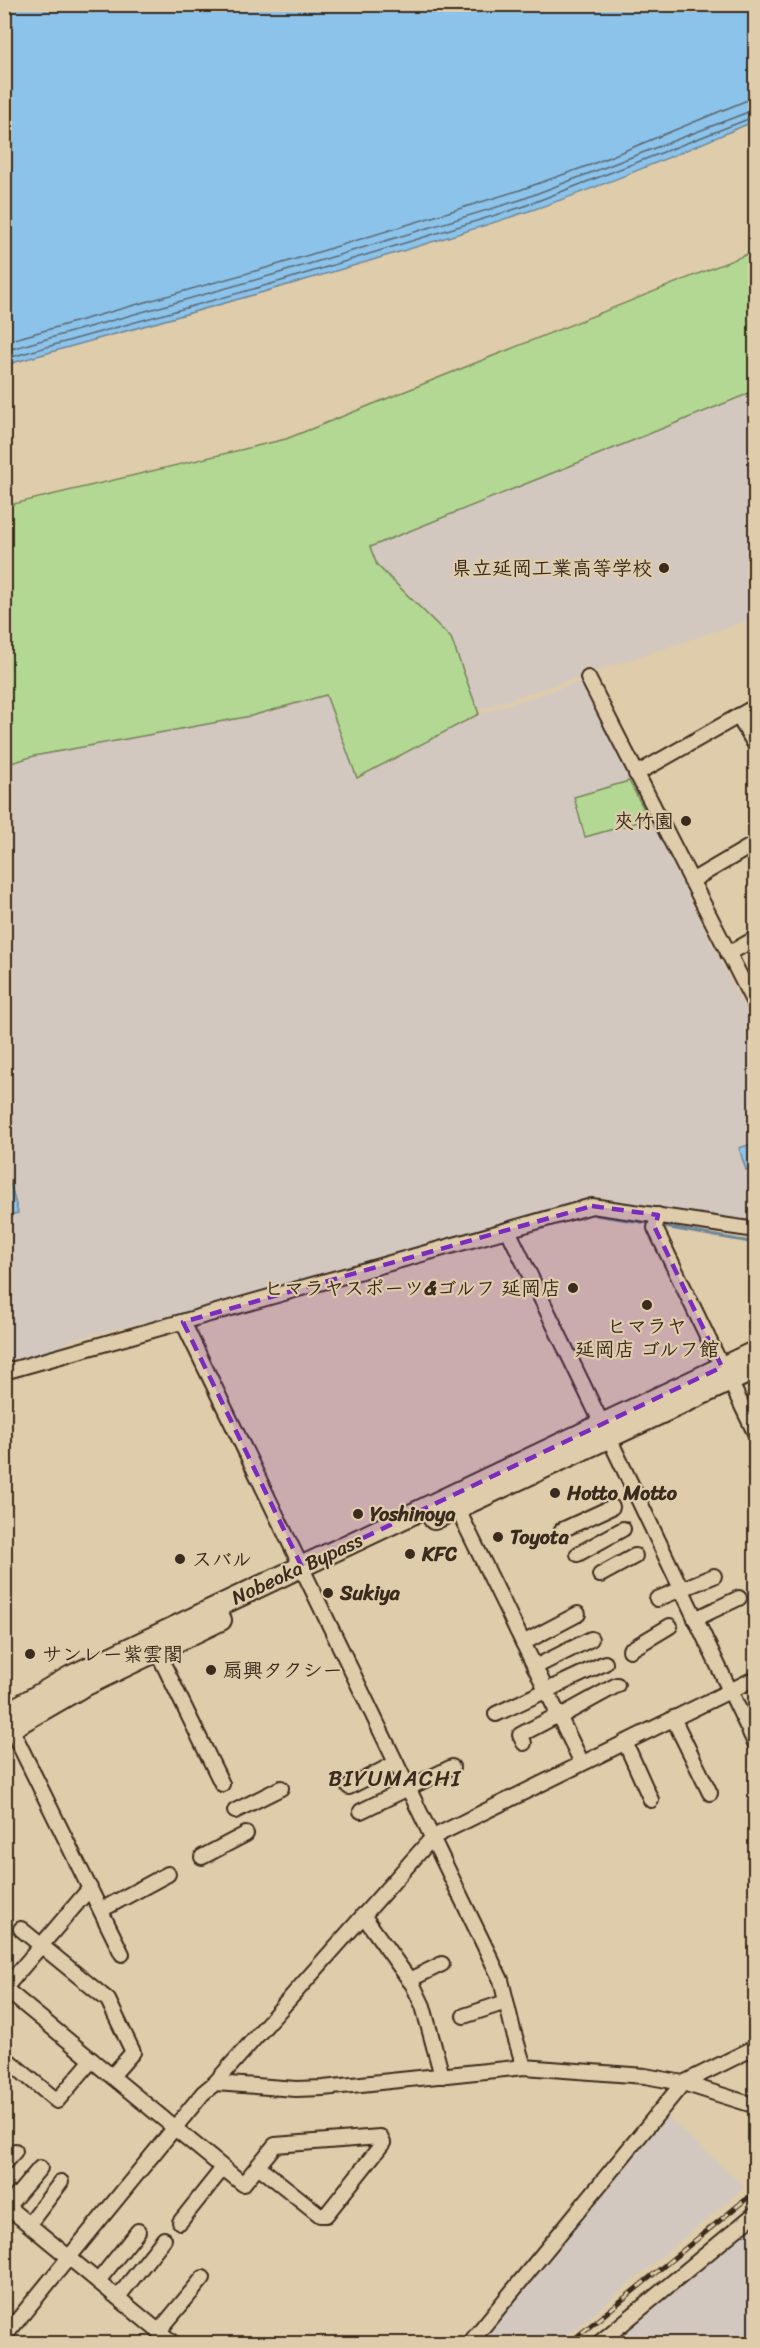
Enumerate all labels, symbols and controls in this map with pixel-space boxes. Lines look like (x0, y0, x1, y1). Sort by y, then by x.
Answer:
place label: 県立延岡工業高等学校 (452, 551, 652, 586)
marker: 県立延岡工業高等学校 (657, 561, 671, 575)
place label: 夾竹園 (614, 804, 674, 839)
marker: 夾竹園 (679, 814, 693, 828)
place label: ヒマラヤスポーツ&ゴルフ 延岡店 (264, 1271, 561, 1306)
marker: ヒマラヤスポーツ&ゴルフ 延岡店 (566, 1281, 580, 1295)
marker: ヒマラヤ 延岡店 ゴルフ館 (640, 1298, 654, 1312)
place label: ヒマラヤ 延岡店 ゴルフ館 (575, 1309, 719, 1367)
place label: Hotto Motto (566, 1476, 678, 1511)
marker: Hotto Motto (548, 1486, 562, 1500)
place label: Yoshinoya (370, 1497, 455, 1532)
marker: Yoshinoya (351, 1507, 365, 1521)
place label: Toyota (510, 1520, 570, 1555)
street label: Nobeoka Bypass (225, 1523, 369, 1615)
marker: Toyota (491, 1530, 505, 1544)
place label: KFC (421, 1537, 457, 1572)
place label: スバル (192, 1542, 252, 1577)
marker: KFC (403, 1547, 417, 1561)
marker: スバル (173, 1552, 187, 1566)
place label: Sukiya (339, 1576, 401, 1611)
marker: Sukiya (321, 1586, 335, 1600)
place label: サンレー紫雲閣 (42, 1637, 183, 1672)
marker: サンレー紫雲閣 (23, 1647, 37, 1661)
place label: 扇興タクシー (223, 1653, 343, 1688)
marker: 扇興タクシー (204, 1663, 218, 1677)
district label: BIYUMACHI (328, 1759, 462, 1798)

